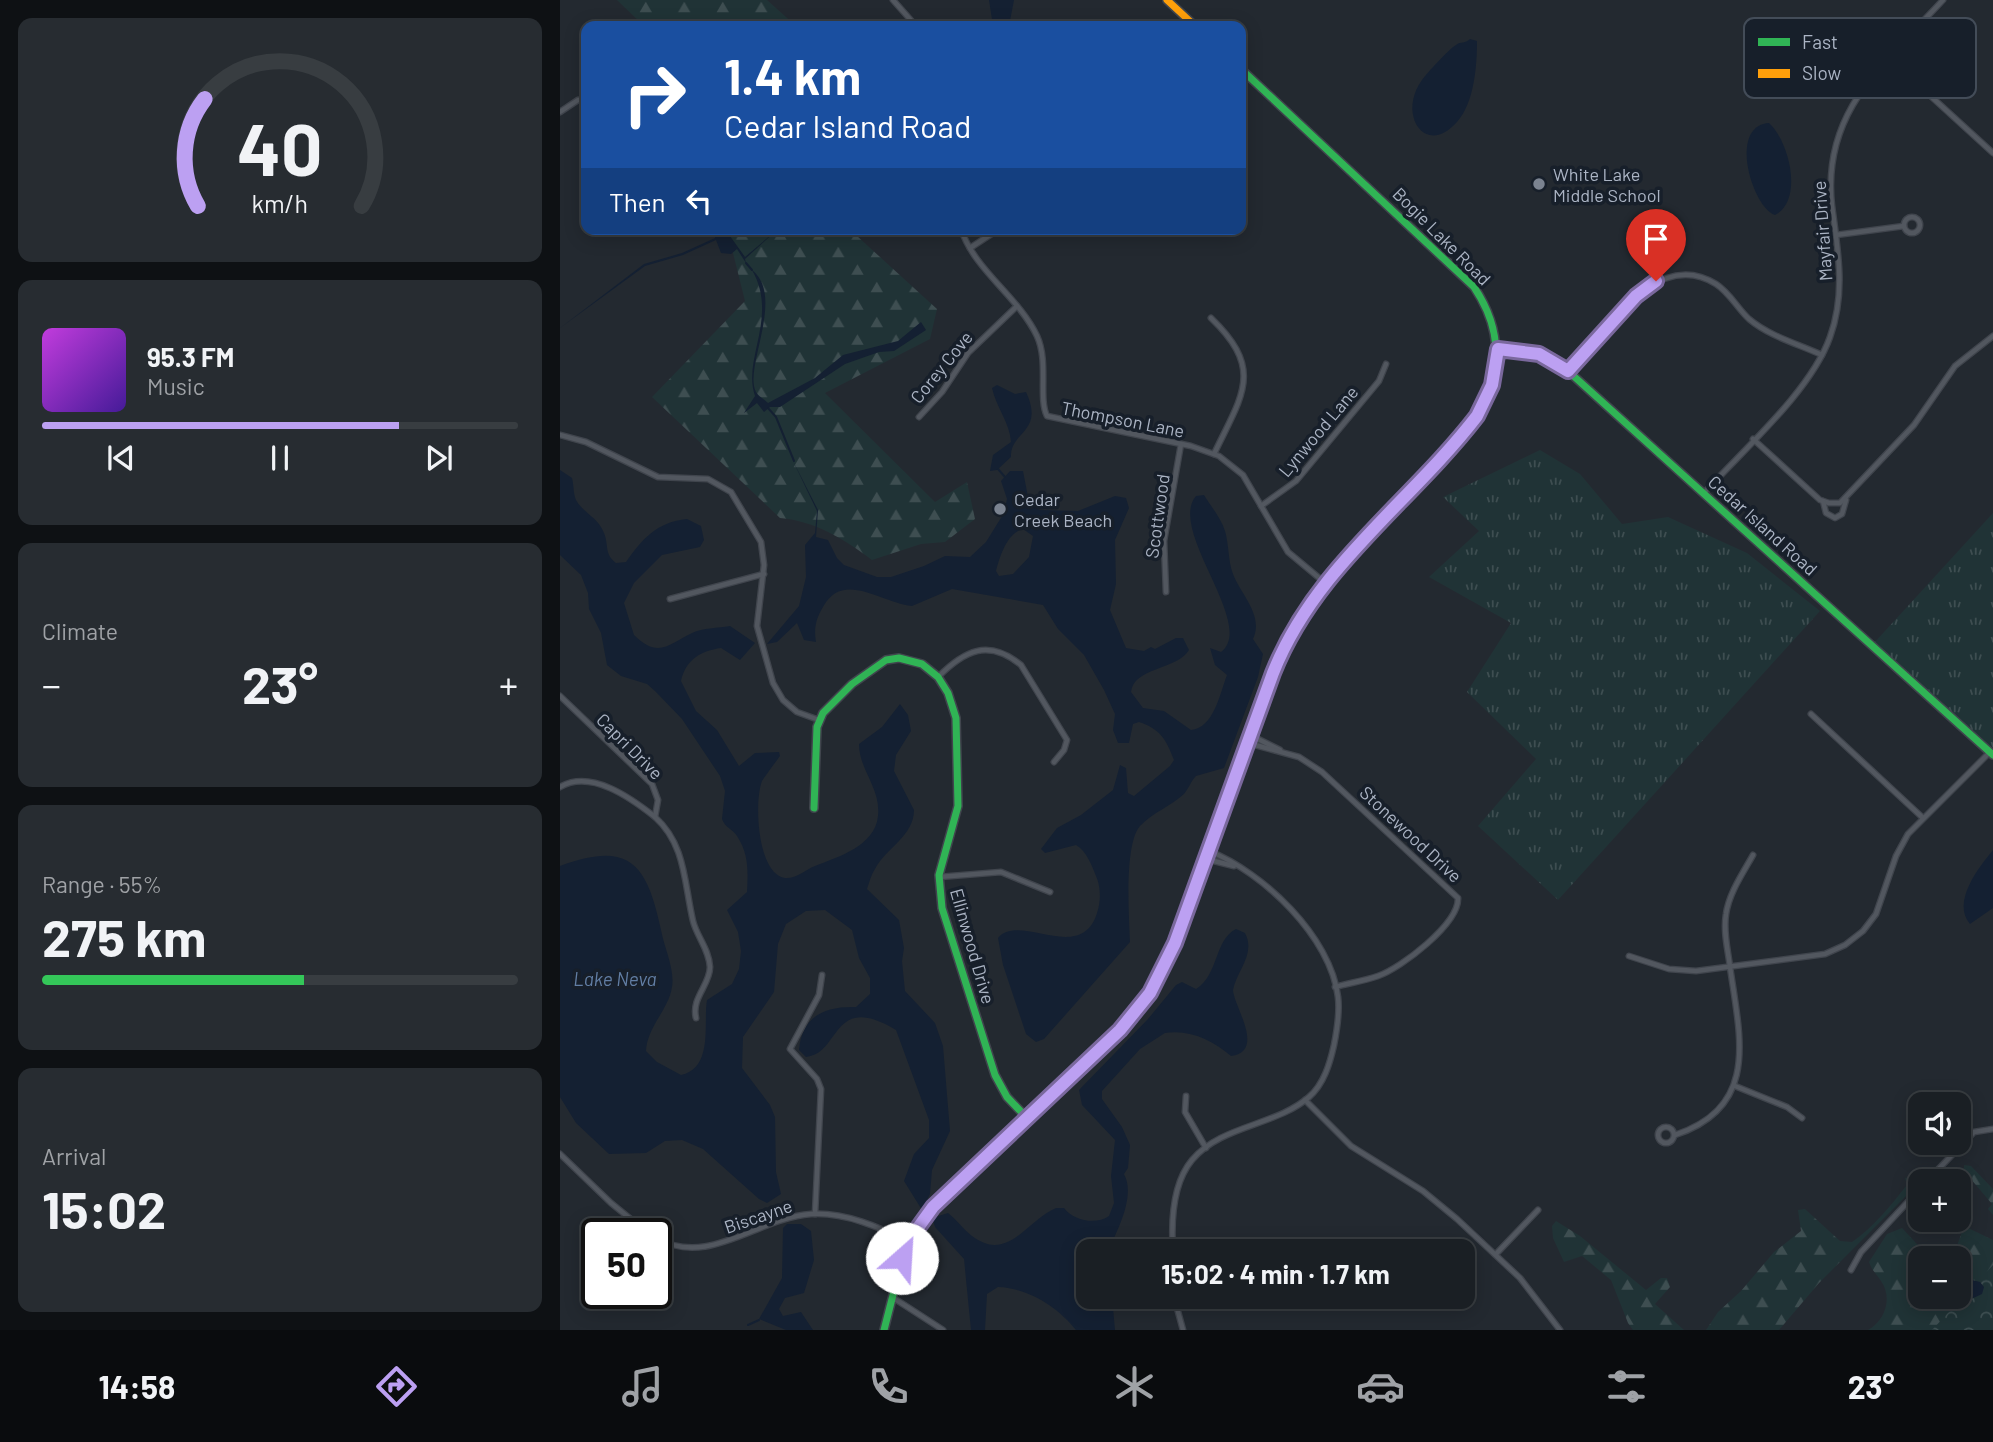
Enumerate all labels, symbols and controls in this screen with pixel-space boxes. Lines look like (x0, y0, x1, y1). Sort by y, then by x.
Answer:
legend (1744, 18, 1976, 98)
text: Fast (1802, 30, 1838, 53)
text: 1.4 km (724, 46, 861, 105)
icon: right (609, 49, 700, 140)
text: Slow (1802, 61, 1841, 84)
text: 40 (237, 104, 323, 192)
text: Cedar Island Road (724, 106, 971, 144)
place label: White Lake Middle School (1553, 163, 1661, 206)
marker: White Lake Middle School (1531, 176, 1547, 192)
street label: Mayfair Drive (1808, 180, 1836, 282)
icon: left (680, 182, 718, 220)
street label: Bogie Lake Road (1388, 182, 1496, 290)
text: Then (609, 186, 666, 217)
text: km/h (252, 188, 308, 218)
pin (1626, 209, 1686, 281)
icon: arrive (1637, 220, 1675, 258)
street label: Corey Cove (905, 326, 977, 408)
text: 95.3 FM (147, 341, 234, 372)
text: Music (147, 372, 205, 400)
street label: Lynwood Lane (1274, 381, 1362, 481)
street label: Thompson Lane (1060, 396, 1186, 442)
icon: previous (102, 439, 140, 477)
icon: pause (261, 439, 299, 477)
icon: next (420, 439, 458, 477)
street label: Cedar Island Road (1704, 470, 1822, 580)
street label: Scottwood (1140, 473, 1174, 559)
place label: Cedar Creek Beach (1014, 488, 1112, 531)
marker: Cedar Creek Beach (992, 501, 1008, 517)
text: Climate (42, 617, 118, 645)
text: 23° (242, 652, 318, 714)
text: − (42, 661, 61, 707)
text: + (499, 661, 518, 707)
street label: Capri Drive (592, 708, 668, 784)
street label: Stonewood Drive (1355, 781, 1467, 887)
text: Range · 55% (42, 870, 162, 898)
street label: Ellinwood Drive (946, 886, 1000, 1006)
text: 275 km (42, 905, 206, 967)
water label: Lake Neva (573, 967, 657, 990)
map controls (1908, 1092, 1971, 1309)
button: sound (1908, 1092, 1971, 1155)
text: Arrival (42, 1142, 106, 1170)
button: + (1908, 1169, 1971, 1232)
text: 15:02 (42, 1177, 166, 1239)
street label: Biscayne (721, 1194, 795, 1238)
speed limit sign: 50 (581, 1218, 672, 1309)
position arrow (865, 1221, 939, 1295)
button: − (1908, 1246, 1971, 1309)
text: 15:02 · 4 min · 1.7 km (1161, 1258, 1390, 1289)
icon: directions (372, 1362, 421, 1411)
icon: music (618, 1362, 667, 1411)
icon: phone (864, 1362, 913, 1411)
icon: climate (1110, 1362, 1159, 1411)
icon: car (1356, 1362, 1405, 1411)
icon: filters (1602, 1362, 1651, 1411)
text: 14:58 (98, 1367, 175, 1405)
text: 23° (1848, 1367, 1895, 1405)

